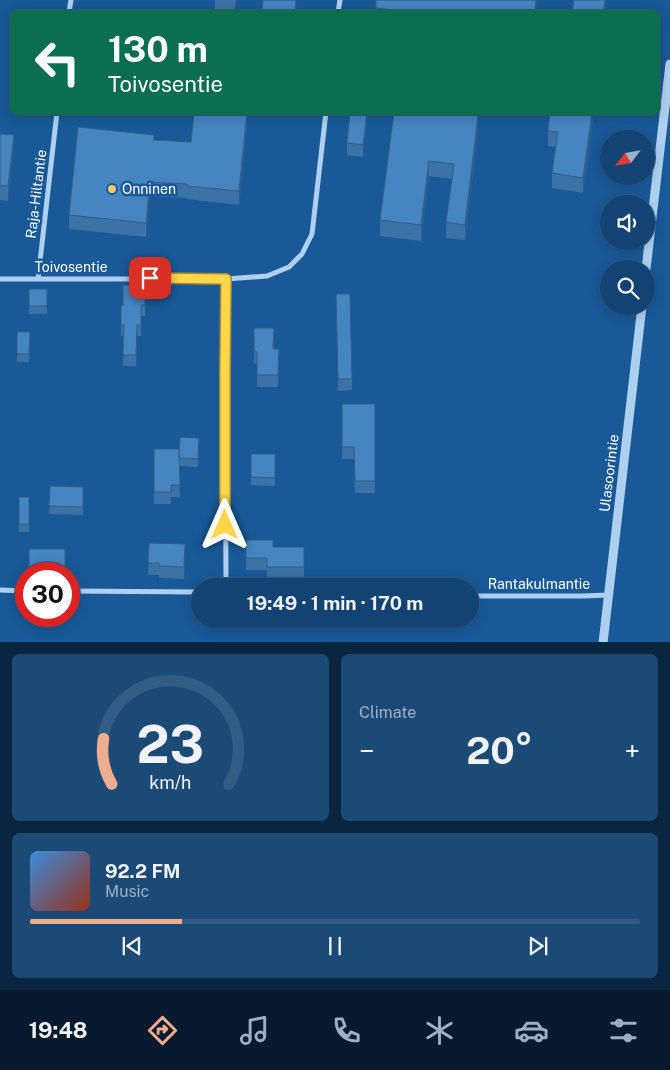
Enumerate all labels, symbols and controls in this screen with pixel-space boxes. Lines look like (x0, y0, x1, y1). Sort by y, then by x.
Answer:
text: 130 m (108, 29, 208, 70)
icon: left (25, 30, 90, 95)
text: Toivosentie (108, 71, 223, 97)
north arrow (600, 130, 655, 185)
map controls (600, 130, 655, 315)
street label: Raja-Hiltantie (23, 149, 49, 239)
place label: Onninen (122, 181, 176, 197)
marker: Onninen (106, 183, 118, 195)
button: sound (600, 195, 655, 250)
pin (129, 257, 171, 299)
street label: Toivosentie (34, 259, 108, 275)
button: search (600, 260, 655, 315)
icon: arrive (136, 264, 164, 292)
street label: Ulasoorintie (596, 433, 622, 513)
position arrow (198, 498, 250, 550)
speed limit sign: 30 (15, 562, 80, 627)
street label: Rantakulmantie (488, 576, 590, 592)
text: 19:49 · 1 min · 170 m (247, 592, 423, 614)
text: Climate (359, 703, 416, 722)
text: 23 (137, 714, 204, 775)
text: 20° (466, 728, 533, 773)
text: − (359, 734, 375, 767)
text: + (624, 734, 640, 767)
text: km/h (149, 772, 192, 793)
text: 92.2 FM (105, 860, 181, 882)
text: Music (105, 882, 149, 901)
icon: previous (118, 932, 146, 960)
icon: pause (321, 932, 349, 960)
icon: next (524, 932, 552, 960)
icon: directions (145, 1013, 180, 1048)
icon: music (237, 1013, 272, 1048)
icon: phone (329, 1013, 364, 1048)
icon: climate (422, 1013, 457, 1048)
icon: car (514, 1013, 549, 1048)
icon: filters (606, 1013, 641, 1048)
text: 19:48 (29, 1017, 88, 1043)

